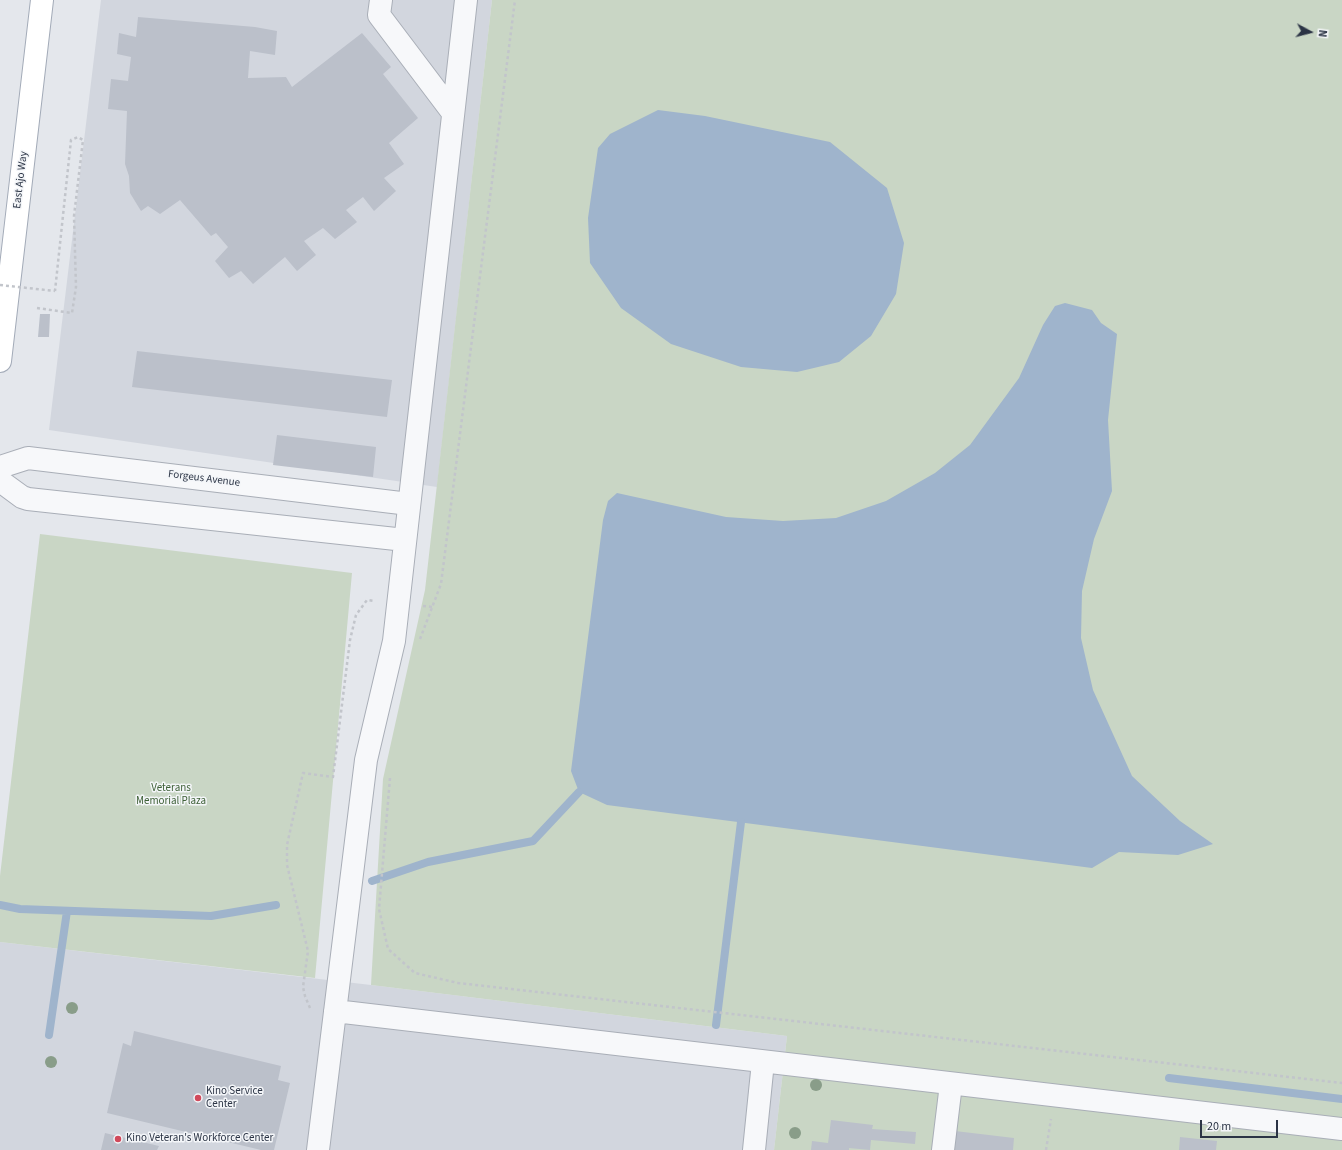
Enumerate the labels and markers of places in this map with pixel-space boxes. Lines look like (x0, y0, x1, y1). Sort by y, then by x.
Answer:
place label: Kino Service Center (206, 1085, 263, 1111)
marker: Kino Service Center (193, 1093, 203, 1103)
place label: Kino Veteran's Workforce Center (126, 1132, 273, 1146)
marker: Kino Veteran's Workforce Center (113, 1134, 123, 1144)

